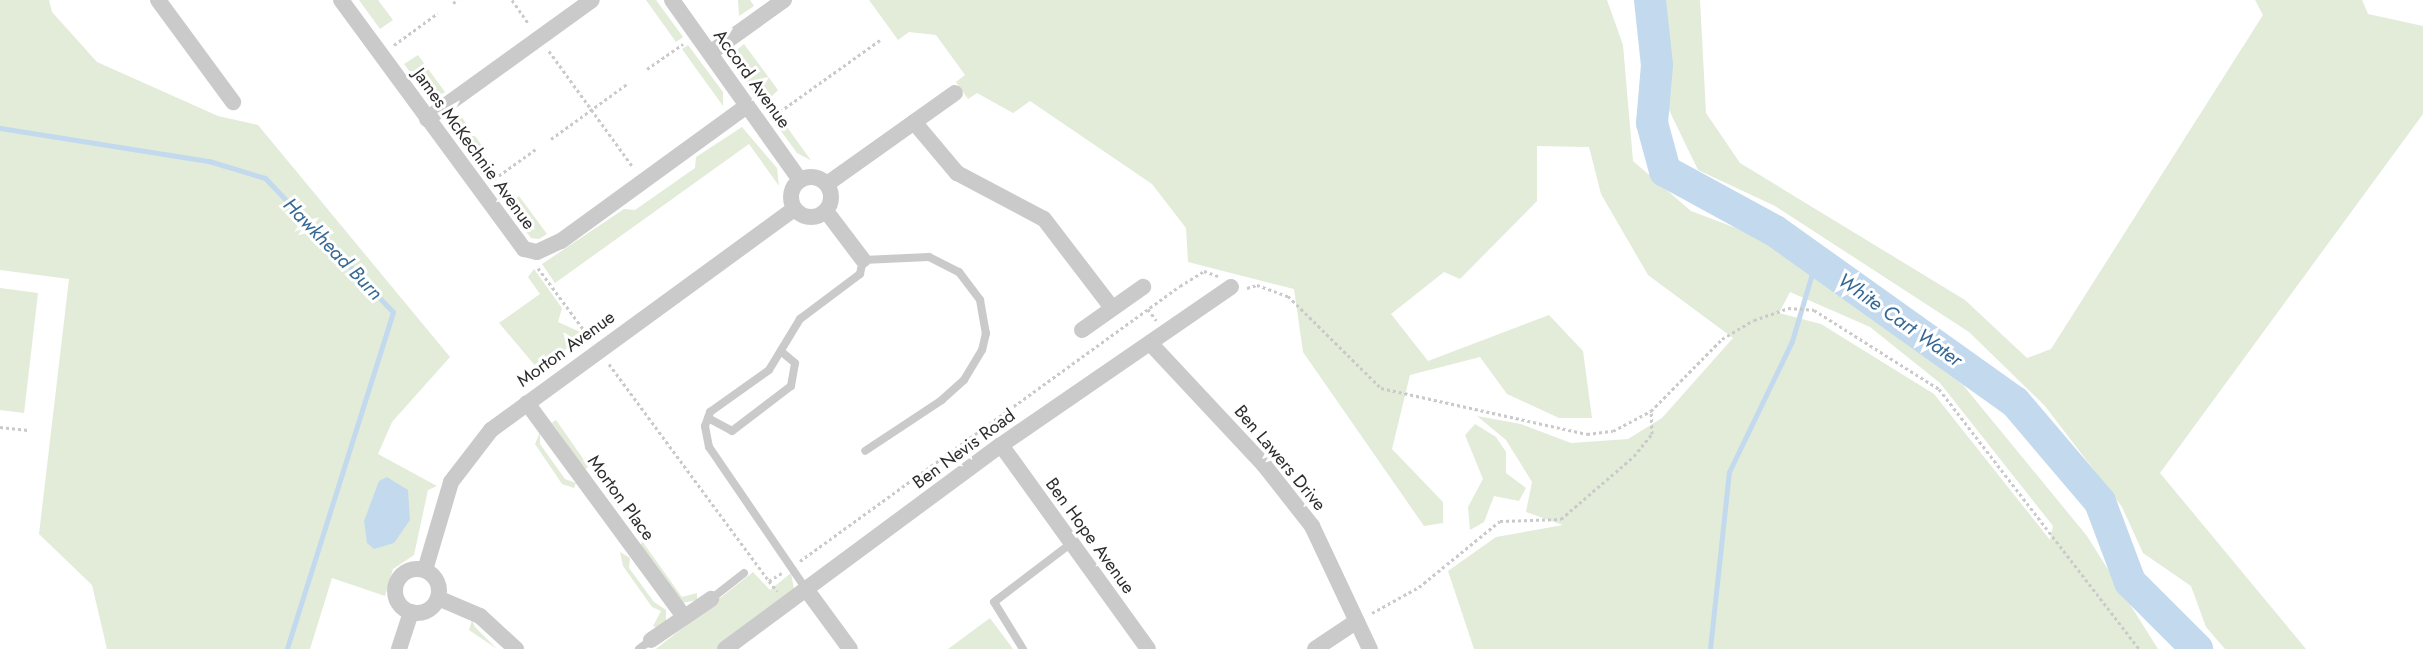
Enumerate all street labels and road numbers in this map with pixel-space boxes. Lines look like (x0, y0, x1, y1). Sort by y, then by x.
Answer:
street label: Accord Avenue (709, 25, 795, 133)
street label: James McKechnie Avenue (408, 64, 540, 234)
street label: Morton Avenue (513, 306, 619, 392)
street label: Ben Lawers Drive (1230, 401, 1330, 515)
street label: Ben Nevis Road (909, 405, 1019, 493)
street label: Morton Place (583, 451, 659, 545)
street label: Ben Hope Avenue (1041, 474, 1139, 598)

